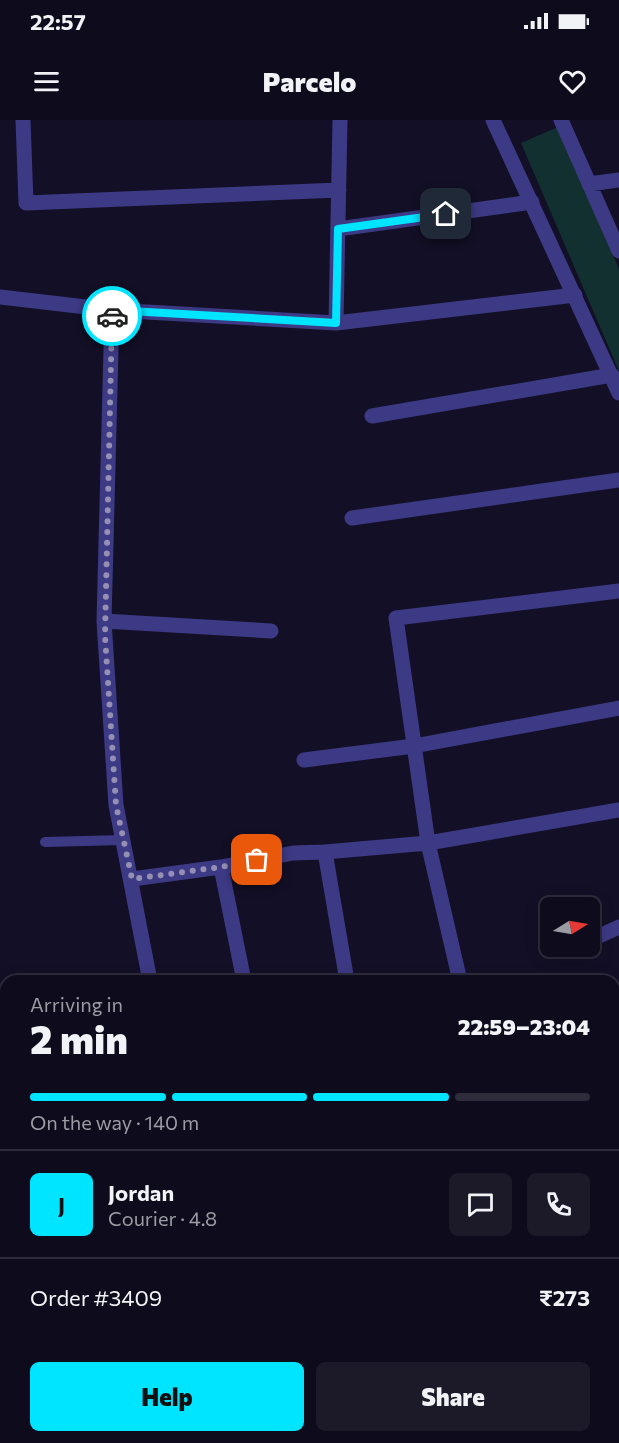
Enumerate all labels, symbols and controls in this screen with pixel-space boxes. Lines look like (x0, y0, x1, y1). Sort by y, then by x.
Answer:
text: 22:57 (30, 8, 86, 35)
icon: menu (30, 65, 63, 98)
text: Parcelo (262, 65, 357, 98)
icon: heart (556, 65, 589, 98)
pin (420, 188, 471, 239)
icon: home (429, 197, 462, 230)
courier (82, 286, 142, 346)
icon: car (96, 300, 129, 333)
pin (231, 834, 282, 885)
icon: bag (240, 843, 273, 876)
north arrow (540, 897, 600, 957)
map controls (540, 897, 600, 957)
text: Arriving in (30, 992, 123, 1016)
text: 22:59–23:04 (458, 1013, 590, 1040)
text: 2 min (30, 1014, 128, 1062)
text: On the way · 140 m (30, 1110, 199, 1134)
button: chat (449, 1173, 512, 1236)
button: phone (527, 1173, 590, 1236)
text: Jordan (108, 1179, 174, 1206)
text: J (58, 1191, 65, 1218)
text: Courier · 4.8 (108, 1206, 217, 1230)
text: Order #3409 (30, 1284, 162, 1311)
text: ₹273 (539, 1284, 590, 1311)
button: Help (30, 1362, 304, 1431)
button: Share (316, 1362, 590, 1431)

